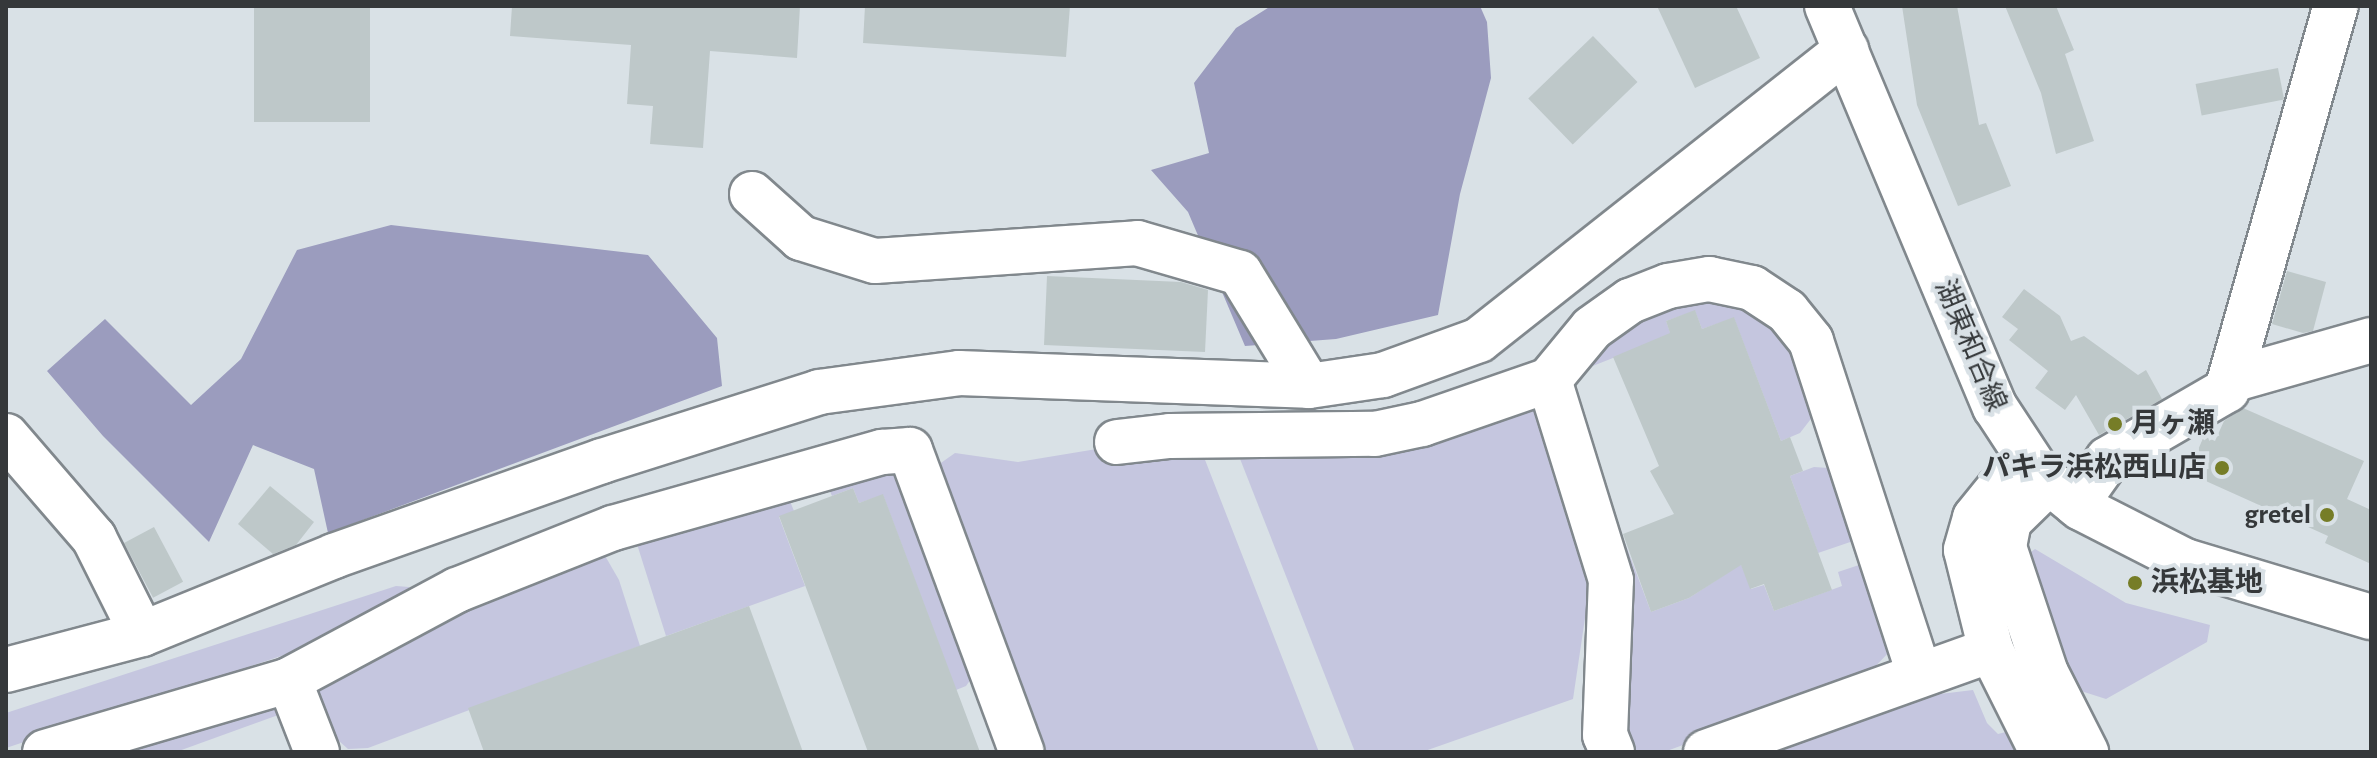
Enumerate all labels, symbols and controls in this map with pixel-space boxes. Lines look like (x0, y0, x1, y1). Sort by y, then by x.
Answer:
street label: 湖東和合線 (1927, 275, 2013, 417)
place label: 月ヶ瀬 (2131, 407, 2215, 441)
marker: 月ヶ瀬 (2106, 415, 2124, 433)
place label: パキラ浜松西山店 (1982, 451, 2206, 485)
marker: パキラ浜松西山店 (2213, 459, 2231, 477)
place label: gretel (2244, 498, 2311, 532)
marker: gretel (2318, 506, 2336, 524)
place label: 浜松基地 (2151, 566, 2263, 600)
marker: 浜松基地 (2126, 574, 2144, 592)

